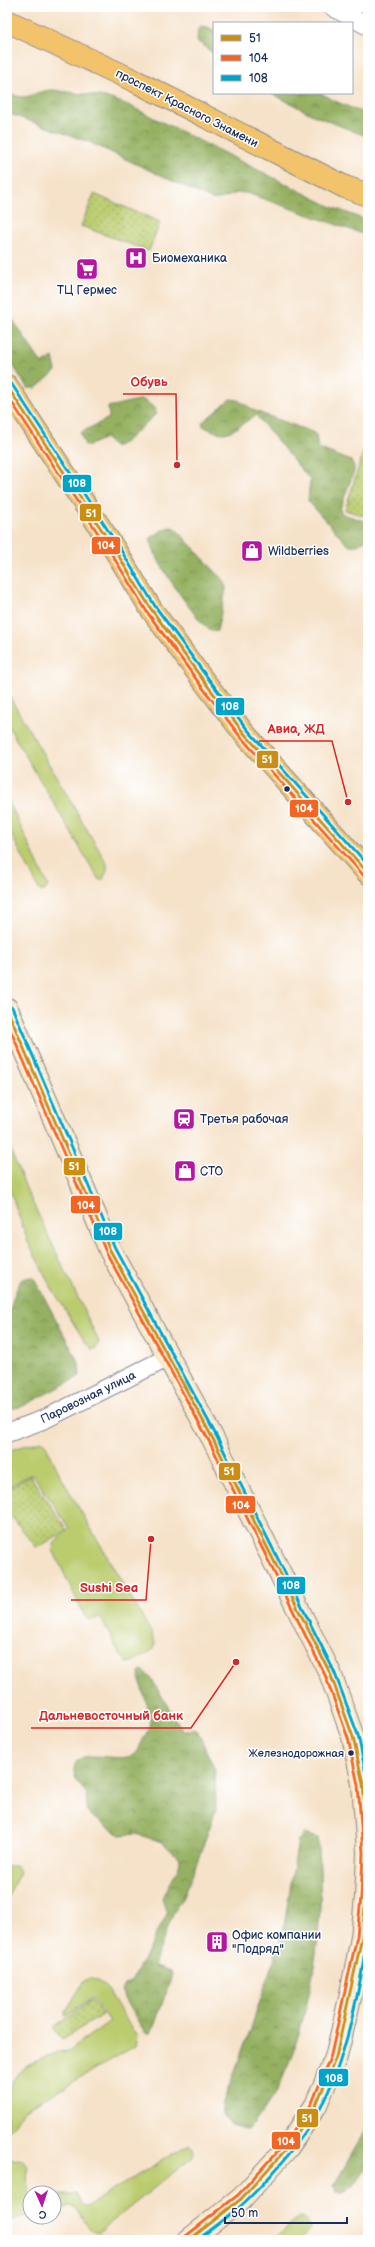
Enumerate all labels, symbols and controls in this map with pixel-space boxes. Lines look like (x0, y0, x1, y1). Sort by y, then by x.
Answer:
legend (213, 22, 353, 94)
text: 51 (249, 31, 261, 46)
text: 104 (249, 51, 269, 66)
street label: проспект Красного Знамени (113, 66, 261, 151)
text: 108 (249, 71, 268, 86)
hospital icon: Биомеханика (123, 245, 149, 271)
place label: Биомеханика (152, 251, 227, 266)
supermarket icon: ТЦ Гермес (74, 256, 100, 282)
place label: ТЦ Гермес (57, 283, 117, 298)
callout: Обувь (123, 369, 176, 394)
text: Обувь (130, 374, 168, 390)
line badge: 108 (62, 474, 92, 493)
text: 108 (68, 477, 86, 490)
line badge: 51 (79, 503, 102, 522)
text: 51 (86, 507, 96, 520)
line badge: 104 (91, 536, 121, 555)
shop icon: Wildberries (239, 538, 265, 564)
text: 104 (97, 539, 115, 552)
place label: Wildberries (268, 544, 329, 559)
line badge: 108 (215, 697, 245, 716)
text: 108 (221, 700, 239, 713)
callout: Авиа, ЖД (259, 716, 332, 741)
text: Авиа, ЖД (266, 721, 325, 737)
line badge: 51 (256, 750, 279, 769)
text: 51 (262, 753, 272, 766)
unlabelled marker (282, 784, 292, 794)
line badge: 104 (289, 799, 319, 818)
text: 104 (295, 802, 313, 815)
station icon: Третья рабочая (171, 1106, 197, 1132)
place label: Третья рабочая (200, 1112, 289, 1127)
line badge: 51 (63, 1157, 86, 1176)
shop icon: СТО (172, 1158, 198, 1184)
text: 51 (69, 1160, 79, 1173)
place label: СТО (200, 1164, 223, 1179)
line badge: 104 (70, 1195, 101, 1214)
text: 104 (77, 1199, 95, 1212)
line badge: 108 (93, 1222, 123, 1241)
text: 108 (99, 1225, 117, 1238)
street label: Паровозная улица (38, 1368, 138, 1427)
line badge: 51 (218, 1462, 241, 1481)
text: 51 (224, 1465, 234, 1478)
line badge: 104 (225, 1495, 256, 1514)
text: 104 (232, 1499, 250, 1512)
callout: Sushi Sea (71, 1575, 146, 1600)
line badge: 108 (276, 1576, 306, 1595)
text: 108 (282, 1579, 300, 1592)
text: Sushi Sea (80, 1580, 138, 1596)
callout: Дальневосточный банк (31, 1703, 191, 1728)
text: Дальневосточный банк (39, 1708, 184, 1724)
place label: Железнодорожная (248, 1747, 344, 1760)
marker: Железнодорожная (346, 1748, 356, 1758)
place label: Офис компании "Подряд" (232, 1928, 321, 1957)
building icon: Офис компании "Подряд" (204, 1929, 230, 1955)
line badge: 108 (318, 2068, 349, 2087)
text: 108 (325, 2072, 343, 2085)
line badge: 51 (296, 2108, 319, 2128)
text: 51 (302, 2112, 312, 2125)
line badge: 104 (271, 2131, 301, 2150)
text: 104 (277, 2135, 295, 2148)
north arrow (22, 2185, 62, 2225)
scale bar (225, 2199, 347, 2225)
text: 50 m (231, 2206, 258, 2221)
text: С (38, 2208, 47, 2221)

